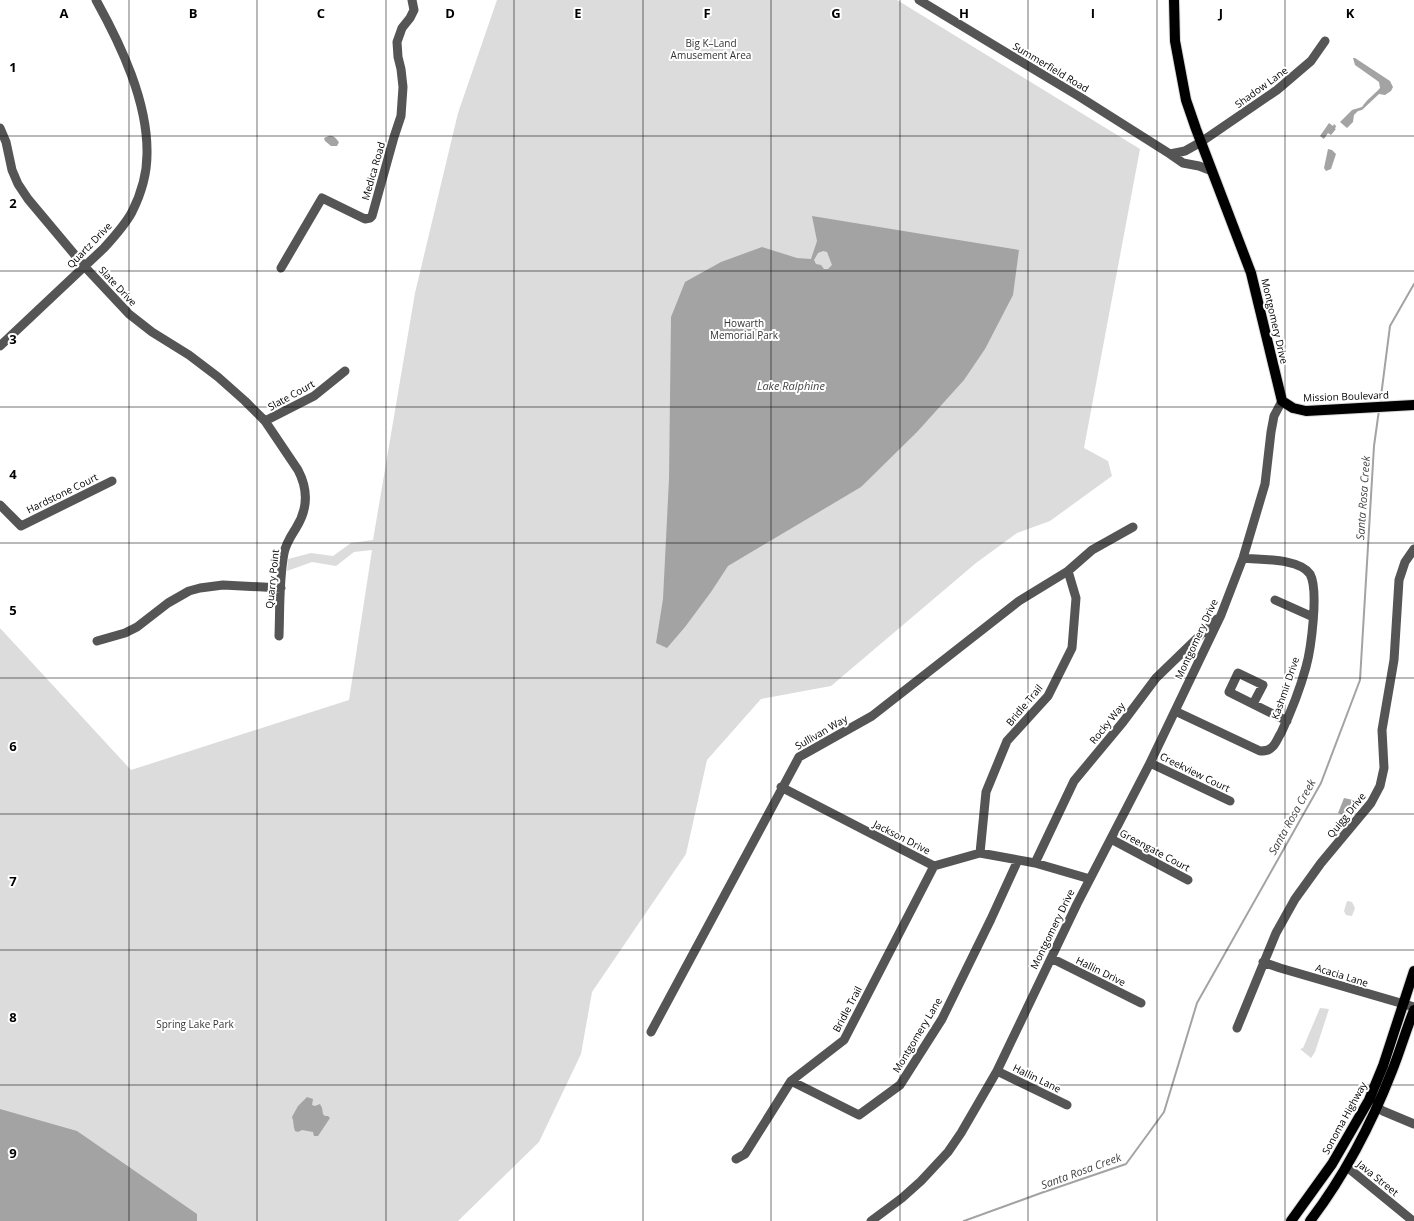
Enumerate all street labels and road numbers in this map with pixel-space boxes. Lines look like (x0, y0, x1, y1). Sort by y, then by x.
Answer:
street label: Summerfield Road (1010, 39, 1092, 95)
street label: Shadow Lane (1232, 63, 1291, 111)
street label: Medica Road (358, 140, 388, 202)
street label: Quartz Drive (64, 219, 115, 271)
street label: Slate Drive (96, 263, 140, 309)
street label: Montgomery Drive (1258, 277, 1292, 365)
street label: Slate Court (265, 376, 317, 414)
street label: Mission Boulevard (1303, 388, 1389, 404)
street label: Hardstone Court (24, 469, 100, 516)
street label: Quarry Point (262, 548, 282, 609)
street label: Montgomery Drive (1171, 596, 1221, 681)
street label: Kashmir Drive (1268, 654, 1302, 721)
street label: Bridle Trail (1003, 681, 1045, 729)
street label: Rocky Way (1086, 699, 1129, 747)
street label: Sullivan Way (792, 711, 851, 753)
street label: Creekview Court (1158, 749, 1233, 795)
street label: Quigg Drive (1323, 789, 1369, 841)
street label: Jackson Drive (870, 816, 933, 858)
street label: Greengate Court (1117, 826, 1193, 875)
street label: Montgomery Drive (1027, 886, 1078, 971)
street label: Hallin Drive (1074, 953, 1129, 989)
street label: Acacia Lane (1314, 960, 1371, 990)
street label: Bridle Trail (829, 984, 865, 1034)
street label: Montgomery Lane (889, 995, 945, 1075)
street label: Hallin Lane (1011, 1060, 1064, 1096)
street label: Sonoma Highway (1318, 1078, 1370, 1157)
street label: Java Street (1354, 1156, 1402, 1199)

